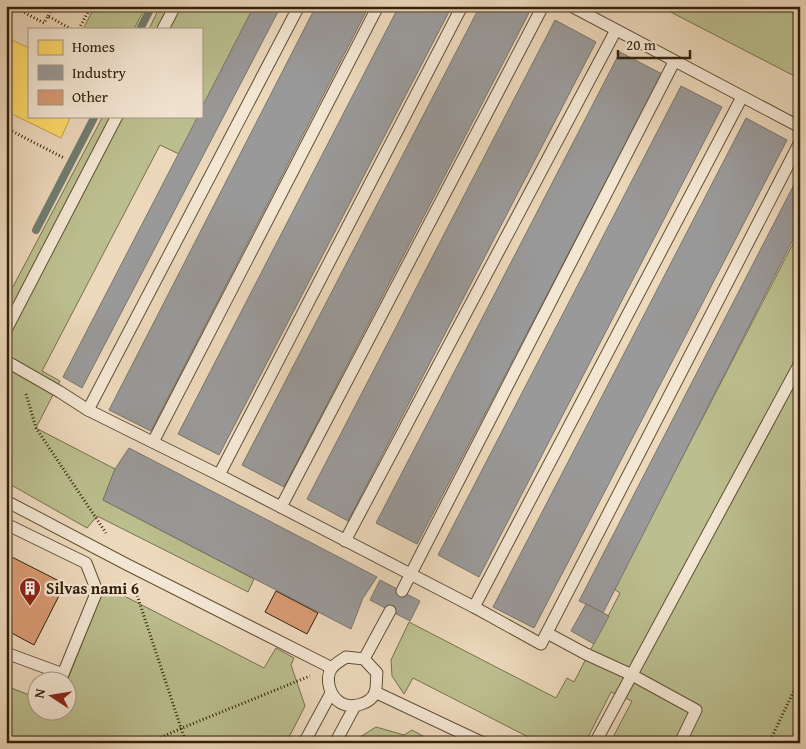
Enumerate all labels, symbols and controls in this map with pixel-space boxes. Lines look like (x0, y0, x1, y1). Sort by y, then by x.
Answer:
legend (28, 28, 202, 118)
scale bar (618, 28, 691, 60)
text: 20 m (626, 34, 657, 55)
text: Homes (72, 36, 115, 57)
text: Industry (72, 62, 127, 83)
text: Other (72, 86, 108, 107)
building icon: Silvas nami 6 (18, 576, 42, 607)
place label: Silvas nami 6 (46, 576, 139, 600)
north arrow (28, 672, 78, 722)
text: N (29, 686, 50, 700)

